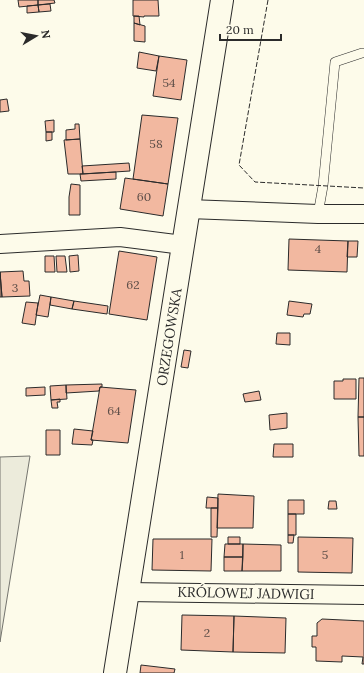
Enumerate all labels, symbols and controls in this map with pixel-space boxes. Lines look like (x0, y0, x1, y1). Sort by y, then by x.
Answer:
north arrow (16, 16, 56, 56)
scale bar (220, 16, 281, 42)
text: 20 m (226, 22, 254, 37)
text: N (38, 29, 54, 40)
house number: 54 (162, 75, 176, 90)
house number: 58 (149, 136, 163, 151)
house number: 60 (137, 189, 151, 204)
house number: 4 (315, 241, 322, 256)
house number: 62 (126, 277, 140, 292)
house number: 3 (12, 280, 19, 295)
street label: ORZEGOWSKA (152, 287, 186, 387)
house number: 64 (107, 403, 121, 418)
house number: 1 (180, 547, 184, 562)
house number: 5 (322, 547, 328, 562)
street label: KRÓLOWEJ JADWIGI (177, 583, 315, 603)
house number: 2 (204, 625, 210, 640)

